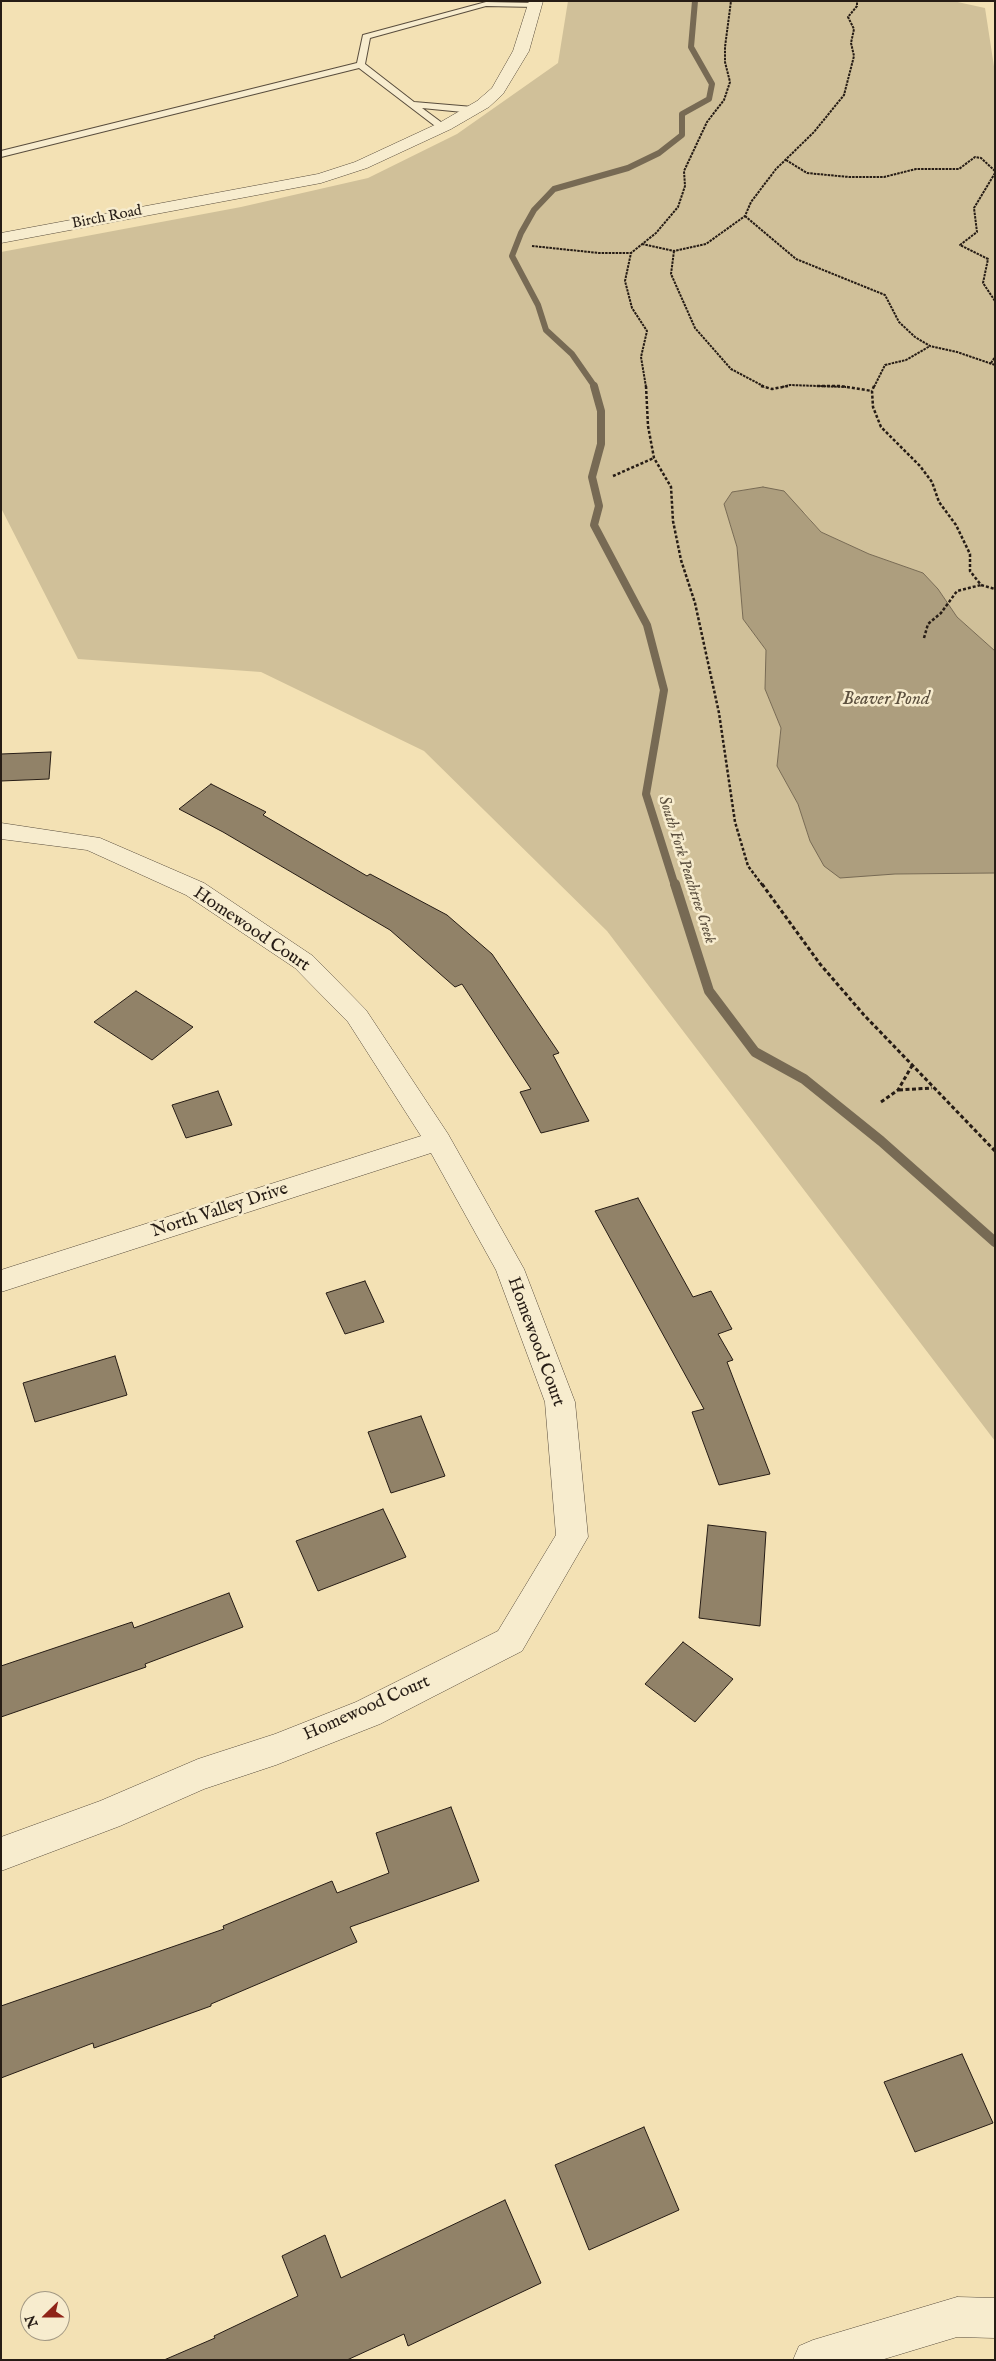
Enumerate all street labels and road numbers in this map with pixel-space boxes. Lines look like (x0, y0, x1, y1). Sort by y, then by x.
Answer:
street label: Birch Road (70, 202, 144, 234)
street label: Homewood Court (188, 883, 314, 977)
street label: North Valley Drive (149, 1179, 291, 1243)
street label: Homewood Court (502, 1274, 568, 1410)
street label: Homewood Court (300, 1671, 434, 1747)

